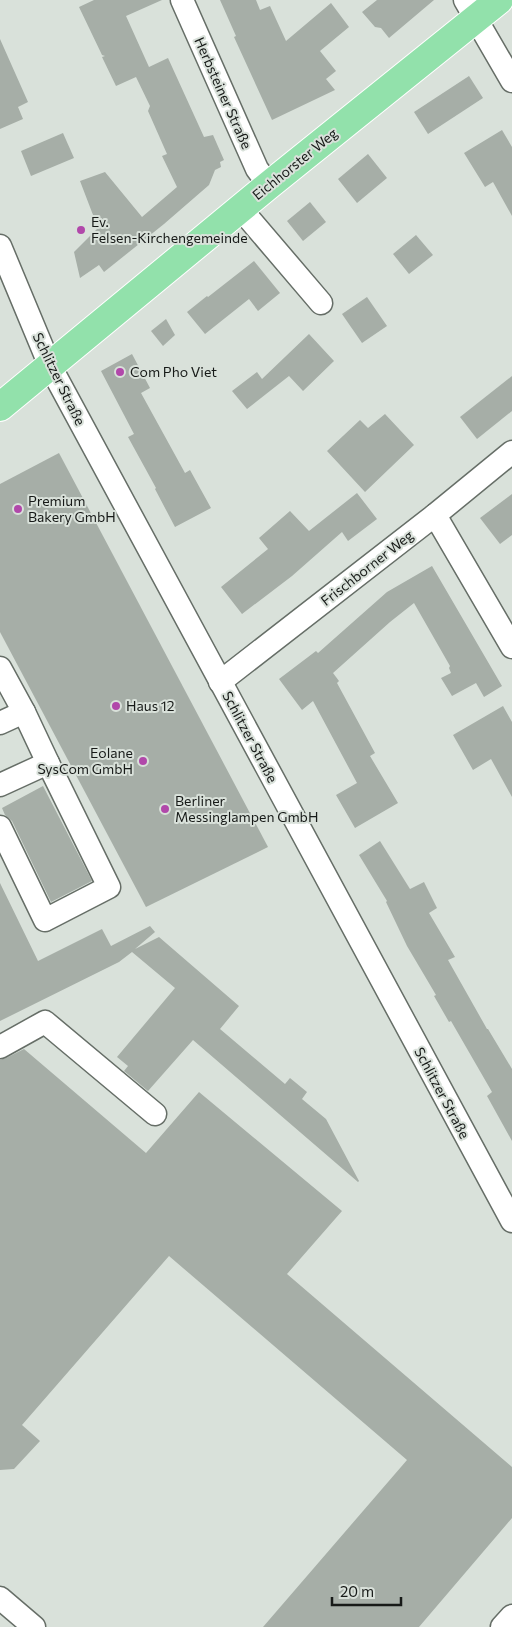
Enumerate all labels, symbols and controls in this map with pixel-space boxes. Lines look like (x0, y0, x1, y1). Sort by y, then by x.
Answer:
street label: Herbsteiner Straße (191, 34, 256, 151)
street label: Eichhorster Weg (249, 124, 341, 203)
place label: Ev. Felsen-Kirchengemeinde (91, 213, 248, 246)
marker: Ev. Felsen-Kirchengemeinde (75, 224, 87, 236)
street label: Schlitzer Straße (30, 330, 89, 428)
place label: Com Pho Viet (130, 363, 217, 380)
marker: Com Pho Viet (114, 366, 126, 378)
place label: Premium Bakery GmbH (28, 492, 116, 525)
marker: Premium Bakery GmbH (12, 503, 24, 515)
street label: Frischborner Weg (317, 526, 417, 609)
street label: Schlitzer Straße (219, 688, 282, 785)
place label: Haus 12 (126, 697, 175, 714)
marker: Haus 12 (110, 700, 122, 712)
place label: Eolane SysCom GmbH (37, 744, 133, 777)
marker: Eolane SysCom GmbH (137, 755, 149, 767)
place label: Berliner Messinglampen GmbH (175, 792, 318, 825)
marker: Berliner Messinglampen GmbH (159, 803, 171, 815)
street label: Schlitzer Straße (411, 1044, 474, 1141)
scale bar (332, 1574, 401, 1606)
text: 20 m (340, 1582, 374, 1600)

